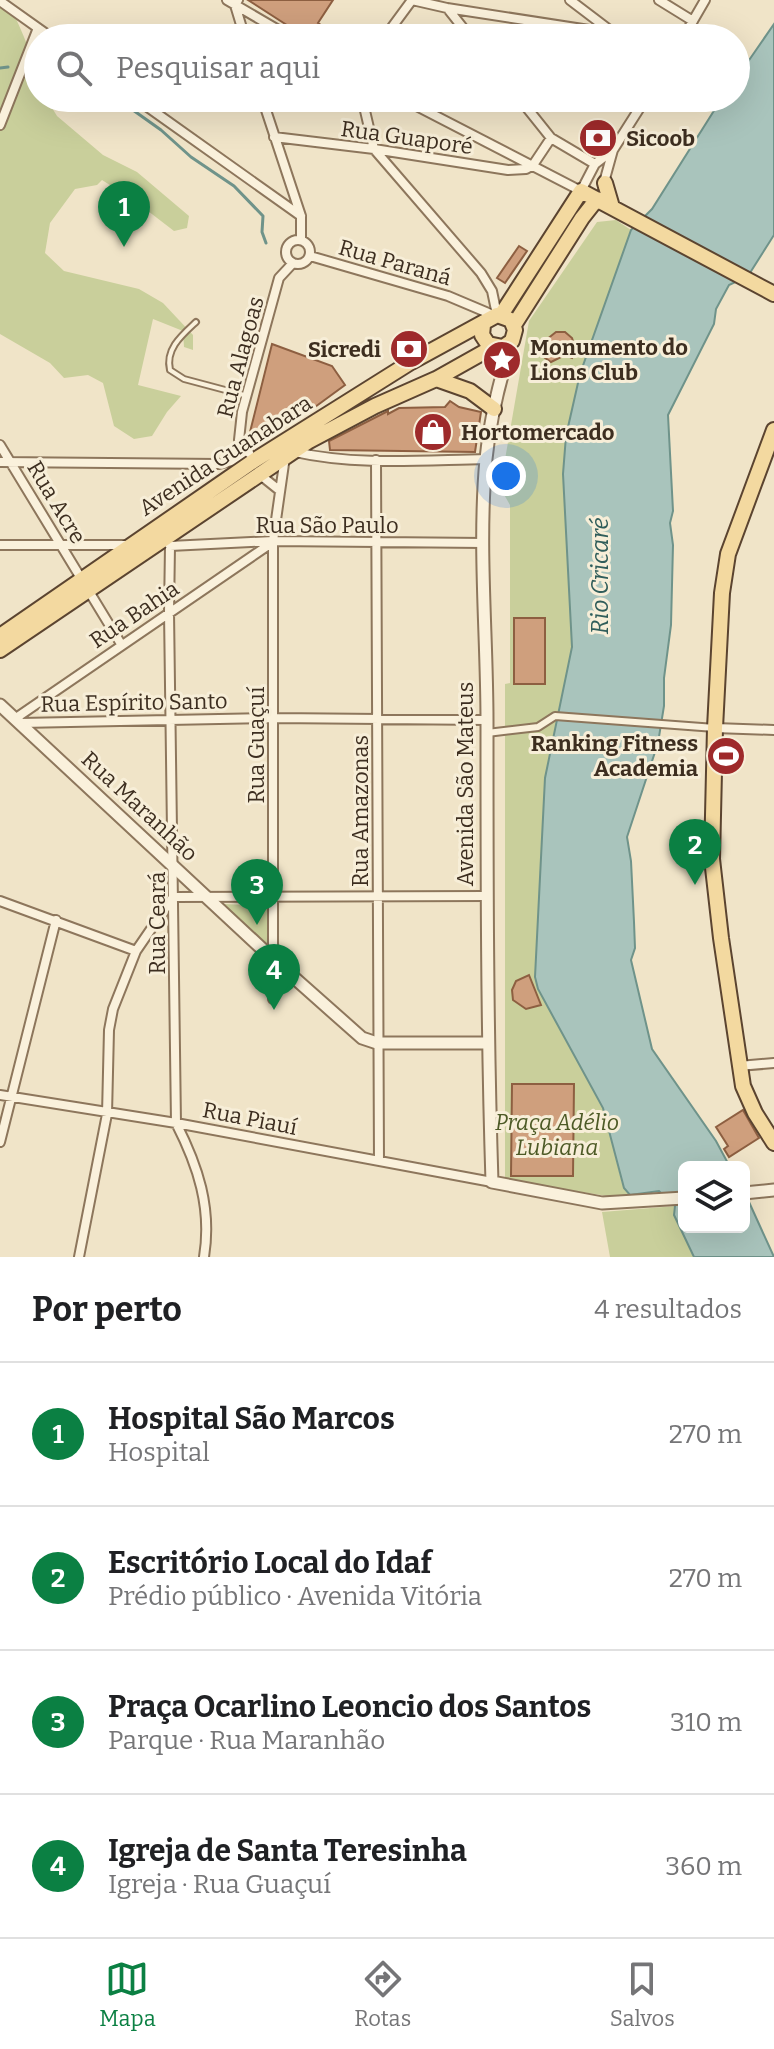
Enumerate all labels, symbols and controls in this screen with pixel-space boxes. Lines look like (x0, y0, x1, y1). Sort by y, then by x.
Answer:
search box (24, 24, 750, 112)
icon: search (52, 46, 96, 90)
text: Pesquisar aqui (116, 50, 320, 86)
street label: Rua Guaporé (339, 115, 475, 160)
bank icon: Sicoob (577, 117, 619, 159)
place label: Sicoob (626, 125, 695, 152)
pin: 1 (98, 181, 150, 247)
street label: Rua Paraná (335, 234, 454, 291)
street label: Rua Alagoas (211, 293, 270, 421)
bank icon: Sicredi (388, 328, 430, 370)
place label: Monumento do Lions Club (530, 334, 688, 386)
place label: Sicredi (308, 336, 381, 363)
place icon: Monumento do Lions Club (481, 339, 523, 381)
street label: Avenida Guanabara (134, 389, 317, 521)
shop icon: Hortomercado (412, 411, 454, 453)
place label: Hortomercado (461, 419, 615, 446)
street label: Rua Acre (21, 456, 92, 548)
your location (486, 456, 526, 496)
street label: Rua São Paulo (255, 512, 399, 539)
water label: Rio Cricaré (586, 517, 614, 635)
street label: Rua Bahia (85, 575, 184, 654)
street label: Avenida São Mateus (452, 682, 479, 886)
street label: Rua Guaçuí (243, 686, 270, 803)
street label: Rua Espírito Santo (40, 687, 228, 718)
place label: Ranking Fitness Academia (531, 730, 699, 782)
street label: Rua Amazonas (347, 735, 374, 887)
sports icon: Ranking Fitness Academia (705, 735, 747, 777)
street label: Rua Maranhão (76, 746, 203, 867)
pin: 2 (669, 819, 721, 885)
pin: 3 (231, 859, 283, 925)
street label: Rua Ceará (144, 872, 171, 974)
pin: 4 (248, 944, 300, 1010)
street label: Rua Piauí (200, 1096, 300, 1141)
park label: Praça Adélio Lubiana (495, 1109, 619, 1161)
map controls (678, 1161, 750, 1233)
button: layers (678, 1161, 750, 1233)
text: Por perto (32, 1289, 182, 1330)
text: 4 resultados (594, 1294, 742, 1325)
text: Hospital São Marcos (108, 1401, 395, 1437)
text: 1 (52, 1419, 64, 1450)
text: 270 m (669, 1419, 742, 1450)
text: Hospital (108, 1437, 210, 1468)
text: Escritório Local do Idaf (108, 1545, 432, 1581)
text: 2 (51, 1563, 65, 1594)
text: 270 m (669, 1563, 742, 1594)
text: Prédio público · Avenida Vitória (108, 1581, 482, 1612)
text: Praça Ocarlino Leoncio dos Santos (108, 1689, 591, 1725)
text: 3 (51, 1707, 65, 1738)
text: 310 m (670, 1707, 742, 1738)
text: Parque · Rua Maranhão (108, 1725, 385, 1756)
text: Igreja de Santa Teresinha (108, 1833, 467, 1869)
text: 4 (50, 1851, 66, 1882)
text: 360 m (665, 1851, 742, 1882)
text: Igreja · Rua Guaçuí (108, 1869, 331, 1900)
tab: Mapa (99, 1957, 156, 2032)
tab: Rotas (354, 1957, 411, 2032)
tab: Salvos (610, 1957, 675, 2032)

